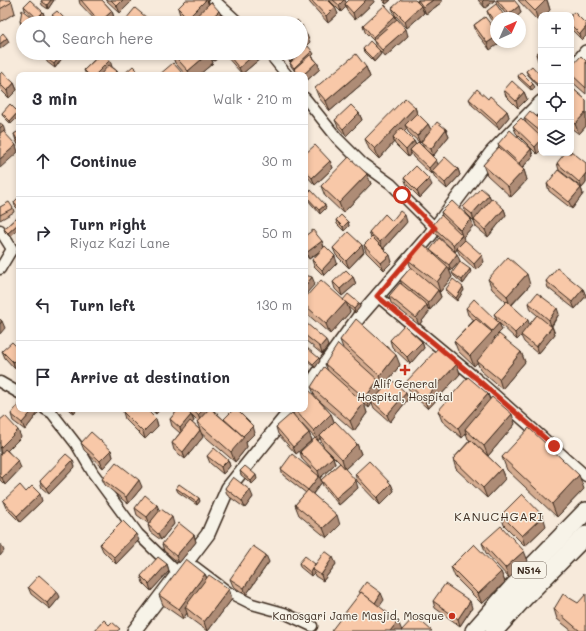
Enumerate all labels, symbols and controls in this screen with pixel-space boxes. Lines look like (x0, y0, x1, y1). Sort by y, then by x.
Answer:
north arrow (490, 12, 526, 48)
map controls (538, 12, 574, 156)
button: + (538, 12, 574, 48)
search box (16, 16, 308, 60)
icon: search (30, 27, 52, 49)
text: Search here (62, 28, 153, 48)
button: − (538, 48, 574, 84)
button: locate (538, 84, 574, 120)
text: 3 min (32, 87, 77, 109)
text: Walk · 210 m (213, 90, 292, 107)
button: layers (538, 120, 574, 156)
icon: ahead (32, 150, 54, 172)
text: Continue (70, 151, 137, 171)
text: 30 m (262, 152, 292, 169)
route start (393, 186, 411, 204)
text: Turn right (70, 214, 147, 234)
icon: right (32, 222, 54, 244)
text: 50 m (262, 224, 292, 241)
text: Riyaz Kazi Lane (70, 234, 170, 251)
icon: left (32, 294, 54, 316)
text: Turn left (70, 295, 135, 315)
text: 130 m (256, 296, 292, 313)
marker: Alif General Hospital, Hospital (399, 364, 411, 376)
icon: arrive (32, 366, 54, 388)
text: Arrive at destination (70, 367, 230, 387)
place label: Alif General Hospital, Hospital (357, 376, 453, 404)
route end (545, 437, 563, 455)
district label: KANUCHGARI (454, 508, 544, 524)
road number: N514 (512, 562, 546, 578)
place label: Kanosgari Jame Masjid, Mosque (273, 608, 444, 623)
marker: Kanosgari Jame Masjid, Mosque (447, 611, 457, 621)

